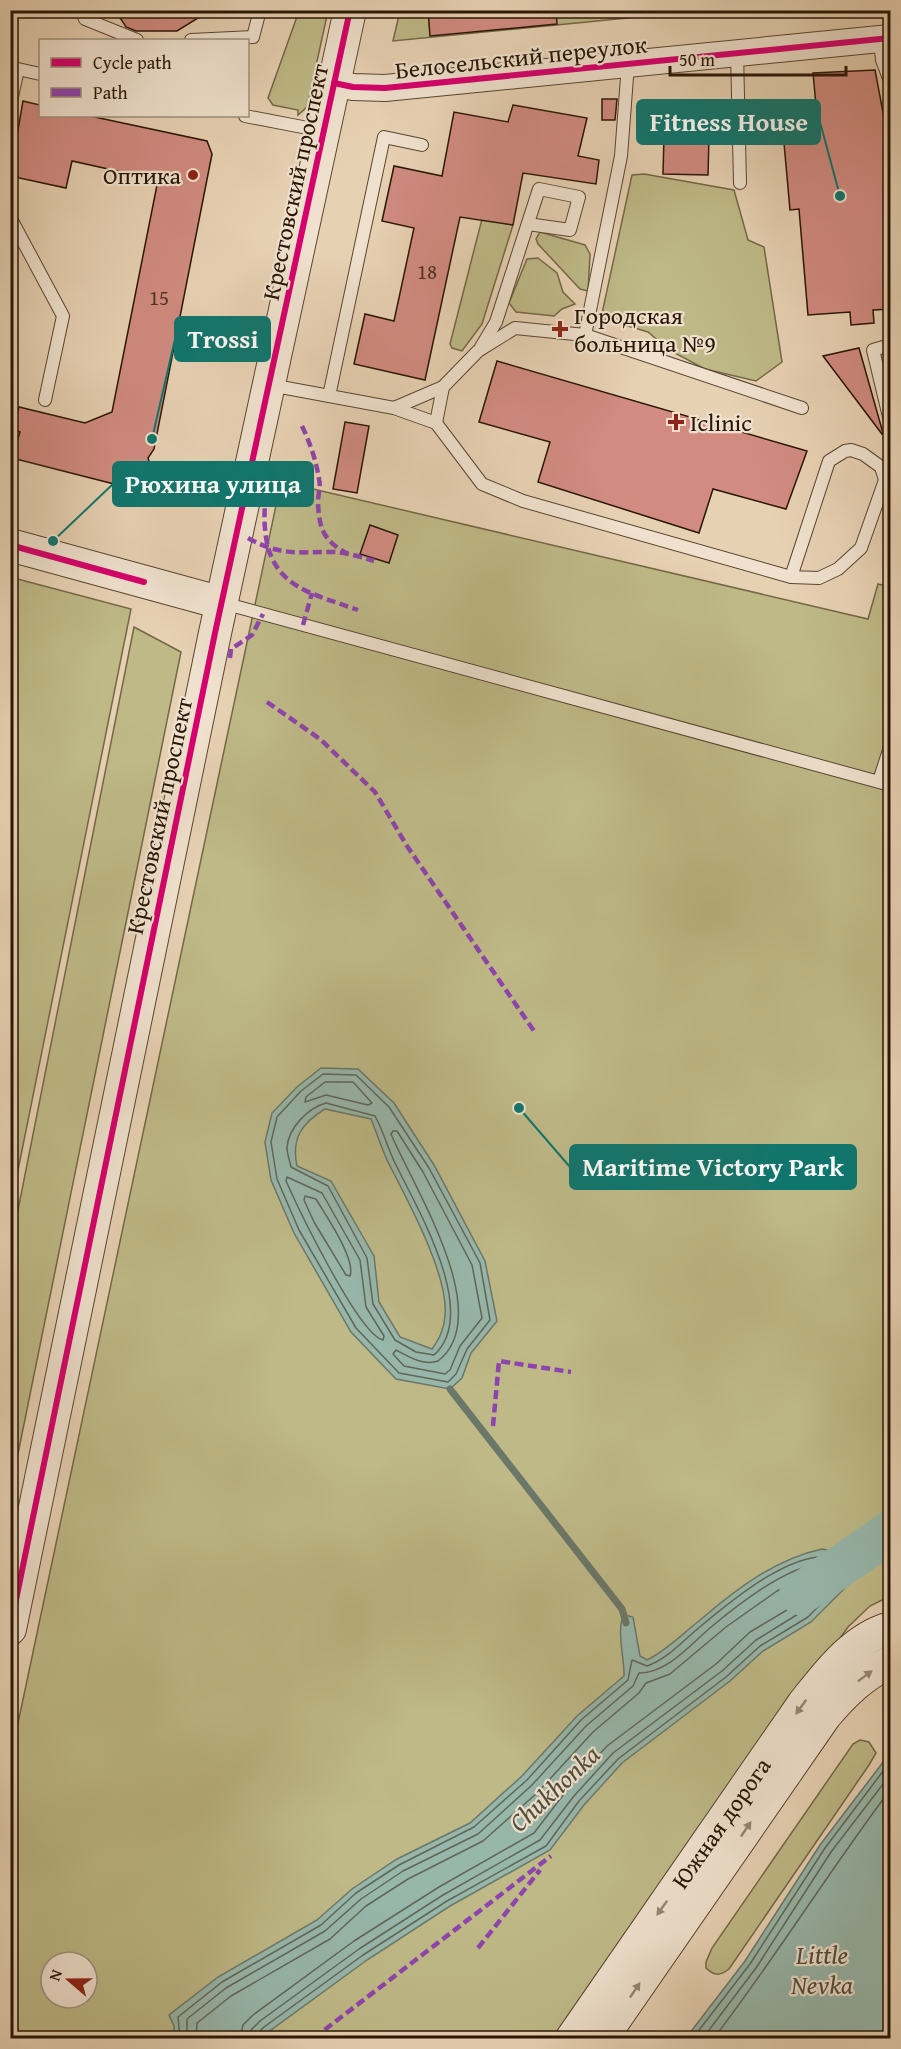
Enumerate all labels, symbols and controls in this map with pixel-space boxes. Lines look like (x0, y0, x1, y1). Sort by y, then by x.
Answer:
street label: Белосельский переулок (393, 26, 649, 88)
legend (39, 39, 249, 117)
scale bar (670, 39, 846, 77)
text: 50 m (679, 46, 715, 73)
text: Cycle path (93, 49, 172, 76)
street label: Крестовский проспект (253, 60, 337, 303)
text: Path (93, 79, 128, 106)
callout: Fitness House (637, 100, 820, 144)
text: Fitness House (650, 102, 808, 141)
place label: Оптика (103, 158, 182, 193)
marker: Оптика (186, 168, 200, 182)
house number: 18 (417, 256, 437, 287)
house number: 15 (149, 282, 169, 313)
place label: Городская больница №9 (574, 298, 716, 361)
callout: Trossi (175, 317, 270, 361)
text: Trossi (187, 319, 259, 358)
marker: Городская больница №9 (551, 320, 569, 338)
place label: Iclinic (690, 405, 752, 440)
marker: Iclinic (667, 413, 685, 431)
callout: Рюхина улица (113, 462, 313, 506)
text: Рюхина улица (125, 464, 302, 503)
street label: Крестовский проспект (117, 694, 201, 937)
callout: Maritime Victory Park (570, 1145, 856, 1189)
text: Maritime Victory Park (582, 1147, 844, 1186)
one-way arrow (857, 1670, 873, 1683)
one-way arrow (795, 1698, 807, 1714)
water label: Chukhonka (500, 1735, 608, 1841)
street label: Южная дорога (663, 1750, 780, 1896)
one-way arrow (740, 1822, 752, 1838)
one-way arrow (656, 1900, 668, 1916)
water label: Little Nevka (790, 1935, 853, 2004)
north arrow (39, 1950, 99, 2010)
text: N (42, 1965, 68, 1984)
one-way arrow (630, 1982, 641, 1999)

